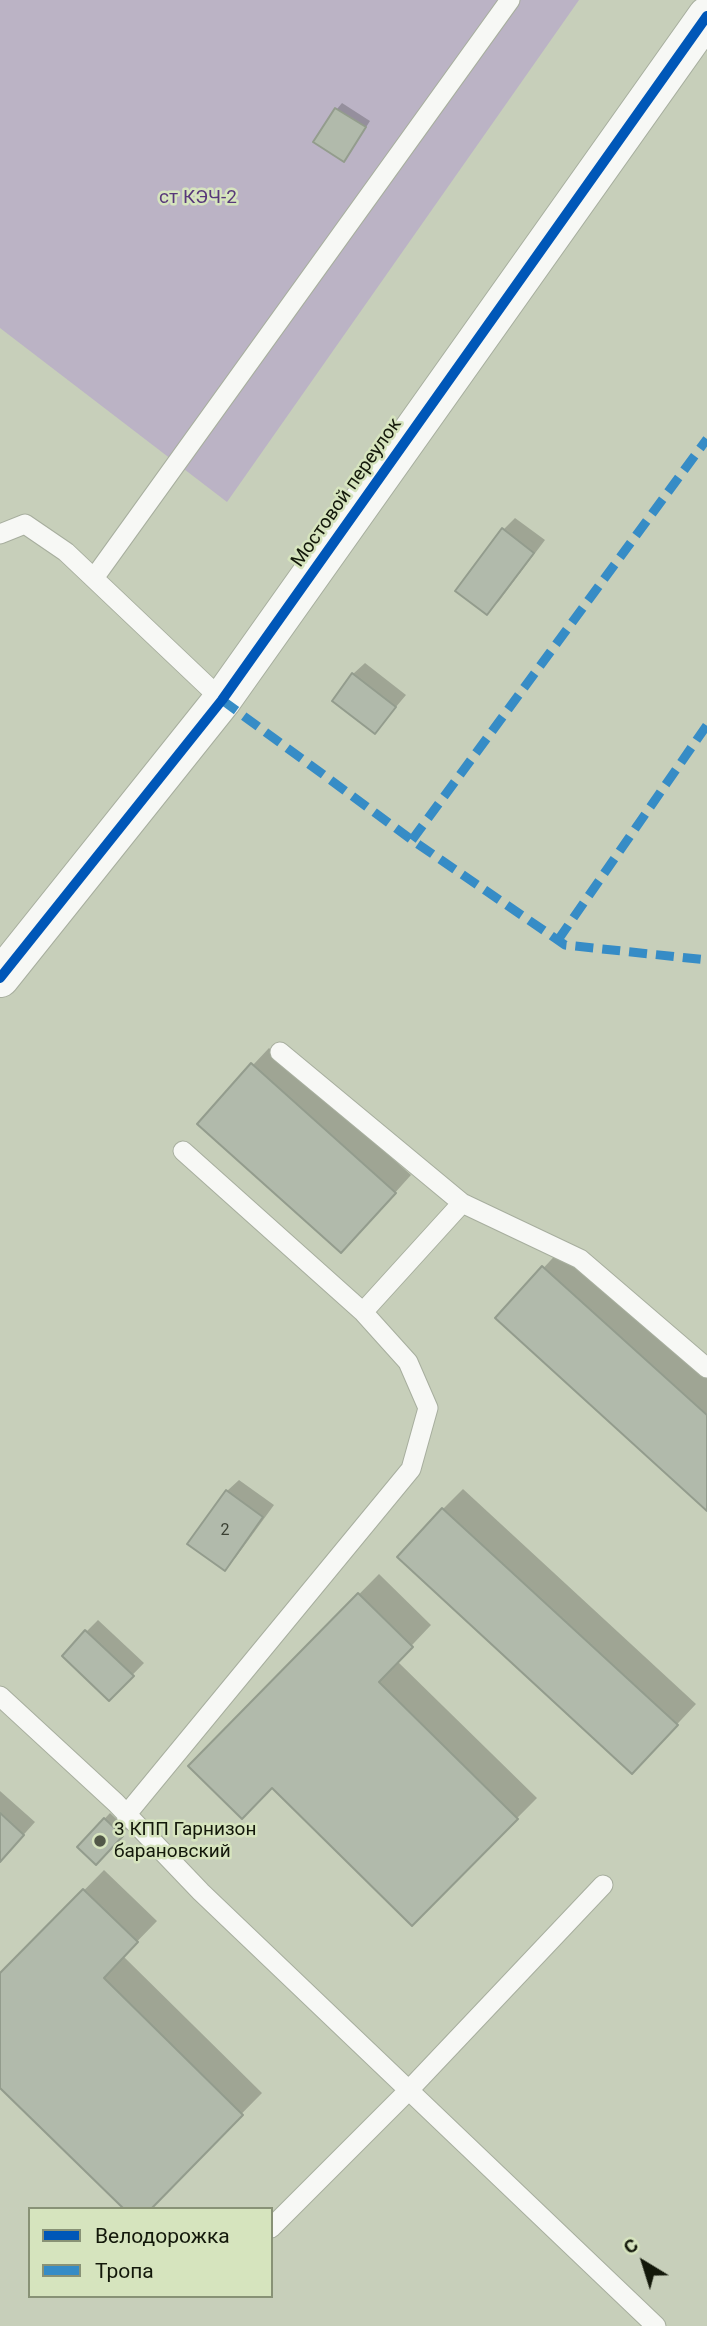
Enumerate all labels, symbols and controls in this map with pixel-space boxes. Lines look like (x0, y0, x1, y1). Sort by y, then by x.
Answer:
park label: ст КЭЧ-2 (159, 187, 237, 209)
street label: Мостовой переулок (287, 414, 407, 572)
house number: 2 (221, 1521, 229, 1541)
place label: 3 КПП Гарнизон барановский (114, 1819, 256, 1863)
marker: 3 КПП Гарнизон барановский (92, 1833, 108, 1849)
legend (28, 2207, 273, 2298)
text: Велодорожка (95, 2224, 230, 2248)
north arrow (609, 2228, 679, 2298)
text: С (619, 2233, 643, 2259)
text: Тропа (95, 2259, 154, 2283)

